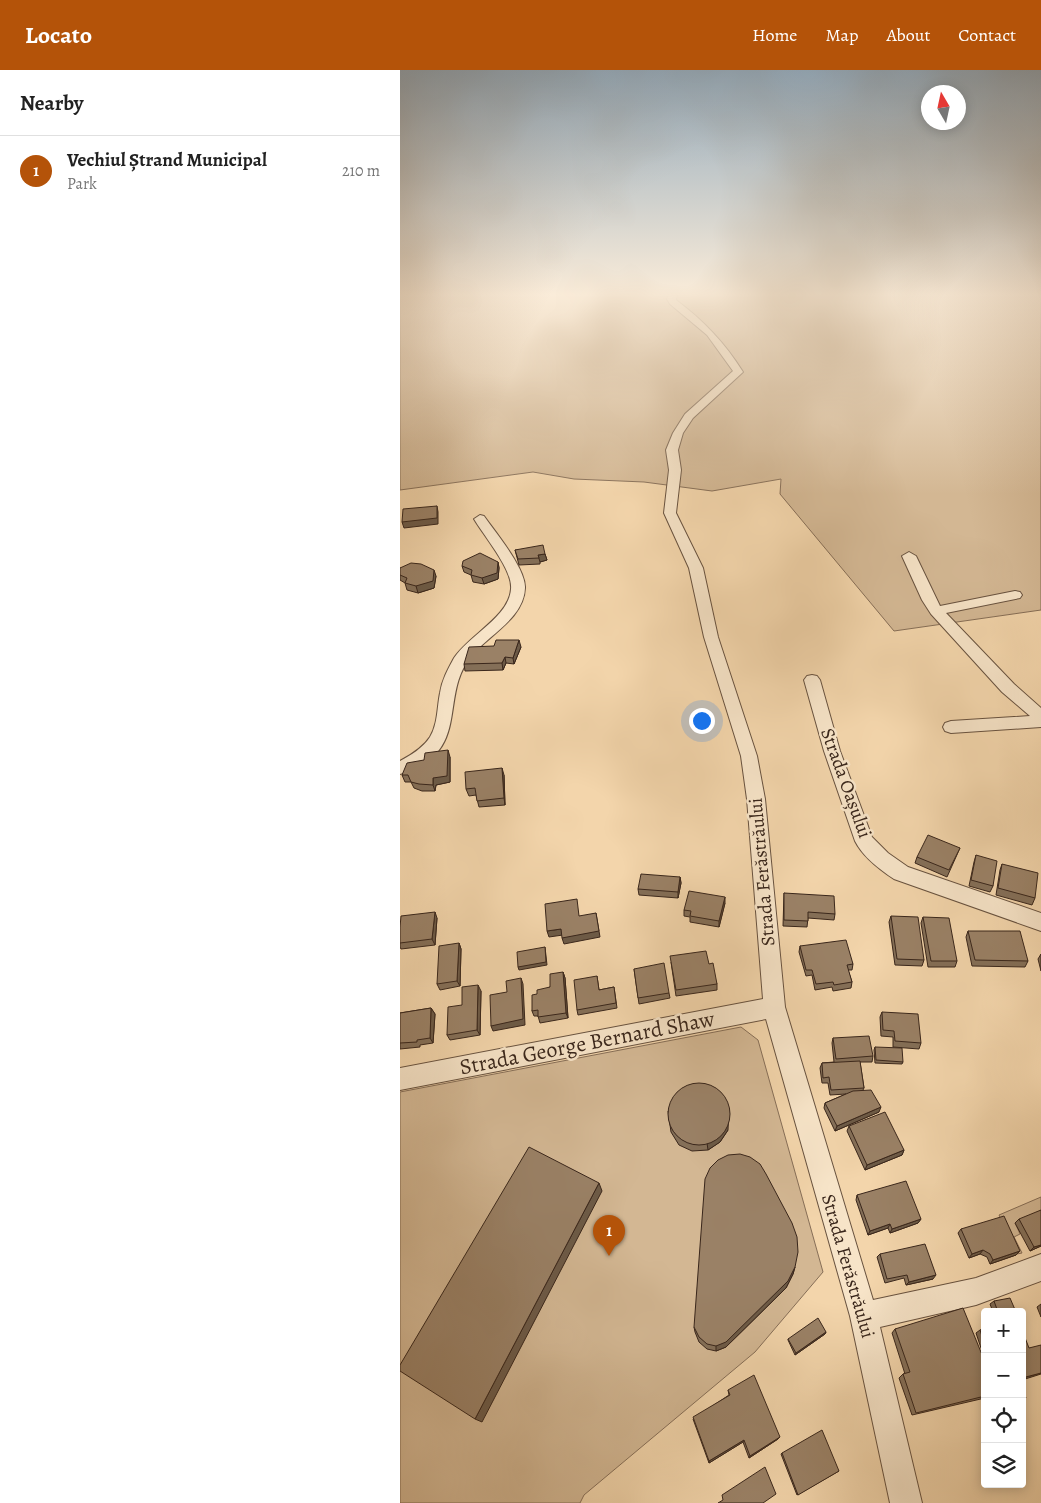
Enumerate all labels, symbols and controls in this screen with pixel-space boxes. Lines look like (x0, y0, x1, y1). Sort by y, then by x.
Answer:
text: Locato (25, 19, 92, 51)
text: Home (752, 23, 797, 47)
text: Map (825, 23, 858, 47)
text: About (886, 23, 930, 47)
text: Contact (958, 23, 1016, 47)
north arrow (921, 85, 966, 130)
text: Nearby (20, 89, 83, 117)
text: Vechiul Ștrand Municipal (67, 147, 267, 173)
text: 1 (33, 160, 39, 182)
text: 210 m (342, 160, 380, 182)
text: Park (67, 173, 97, 195)
your location (689, 708, 715, 734)
street label: Strada Oașului (814, 724, 878, 842)
street label: Strada Ferăstrăului (743, 797, 781, 947)
street label: Strada George Bernard Shaw (457, 1003, 717, 1082)
street label: Strada Ferăstrăului (815, 1191, 881, 1341)
pin: 1 (593, 1215, 625, 1256)
map controls (981, 1308, 1026, 1488)
button: + (981, 1308, 1026, 1353)
button: − (981, 1353, 1026, 1398)
button: locate (981, 1398, 1026, 1443)
button: layers (981, 1443, 1026, 1488)

